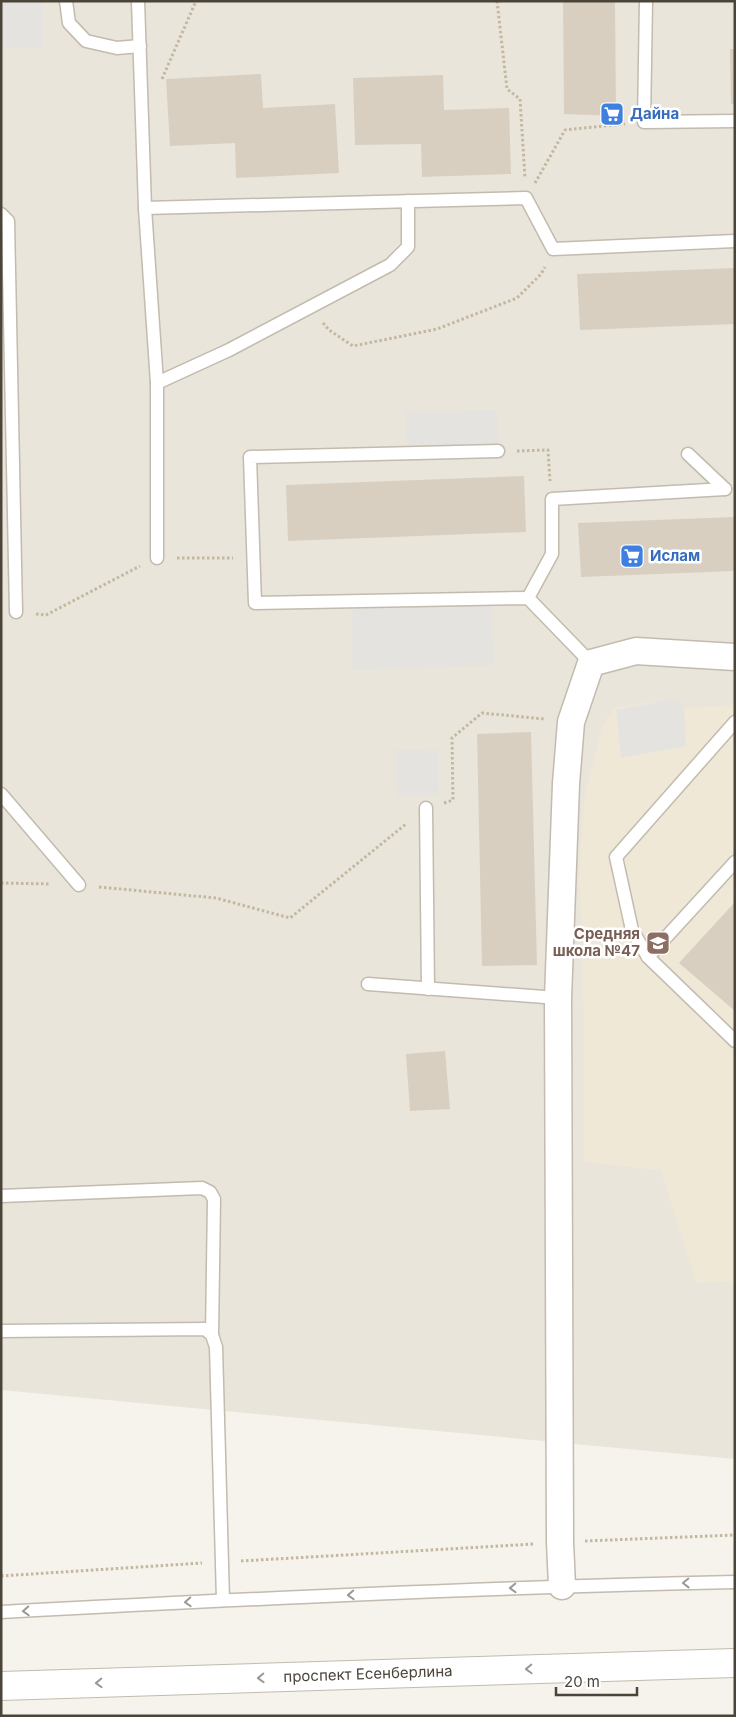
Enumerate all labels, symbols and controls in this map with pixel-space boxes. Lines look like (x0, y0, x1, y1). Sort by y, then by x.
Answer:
supermarket icon: Дайна (599, 101, 625, 127)
place label: Дайна (630, 104, 679, 123)
supermarket icon: Ислам (619, 543, 645, 569)
place label: Ислам (650, 546, 700, 565)
place label: Средняя школа №47 (553, 924, 640, 960)
school or university icon: Средняя школа №47 (645, 930, 671, 956)
one-way arrow (682, 1578, 690, 1588)
one-way arrow (509, 1582, 517, 1593)
one-way arrow (346, 1589, 354, 1600)
one-way arrow (184, 1597, 192, 1608)
one-way arrow (22, 1606, 30, 1617)
street label: проспект Есенберлина (283, 1661, 453, 1686)
one-way arrow (524, 1664, 532, 1674)
scale bar (556, 1664, 637, 1696)
text: 20 m (564, 1672, 600, 1691)
one-way arrow (257, 1673, 265, 1683)
one-way arrow (95, 1678, 102, 1688)

